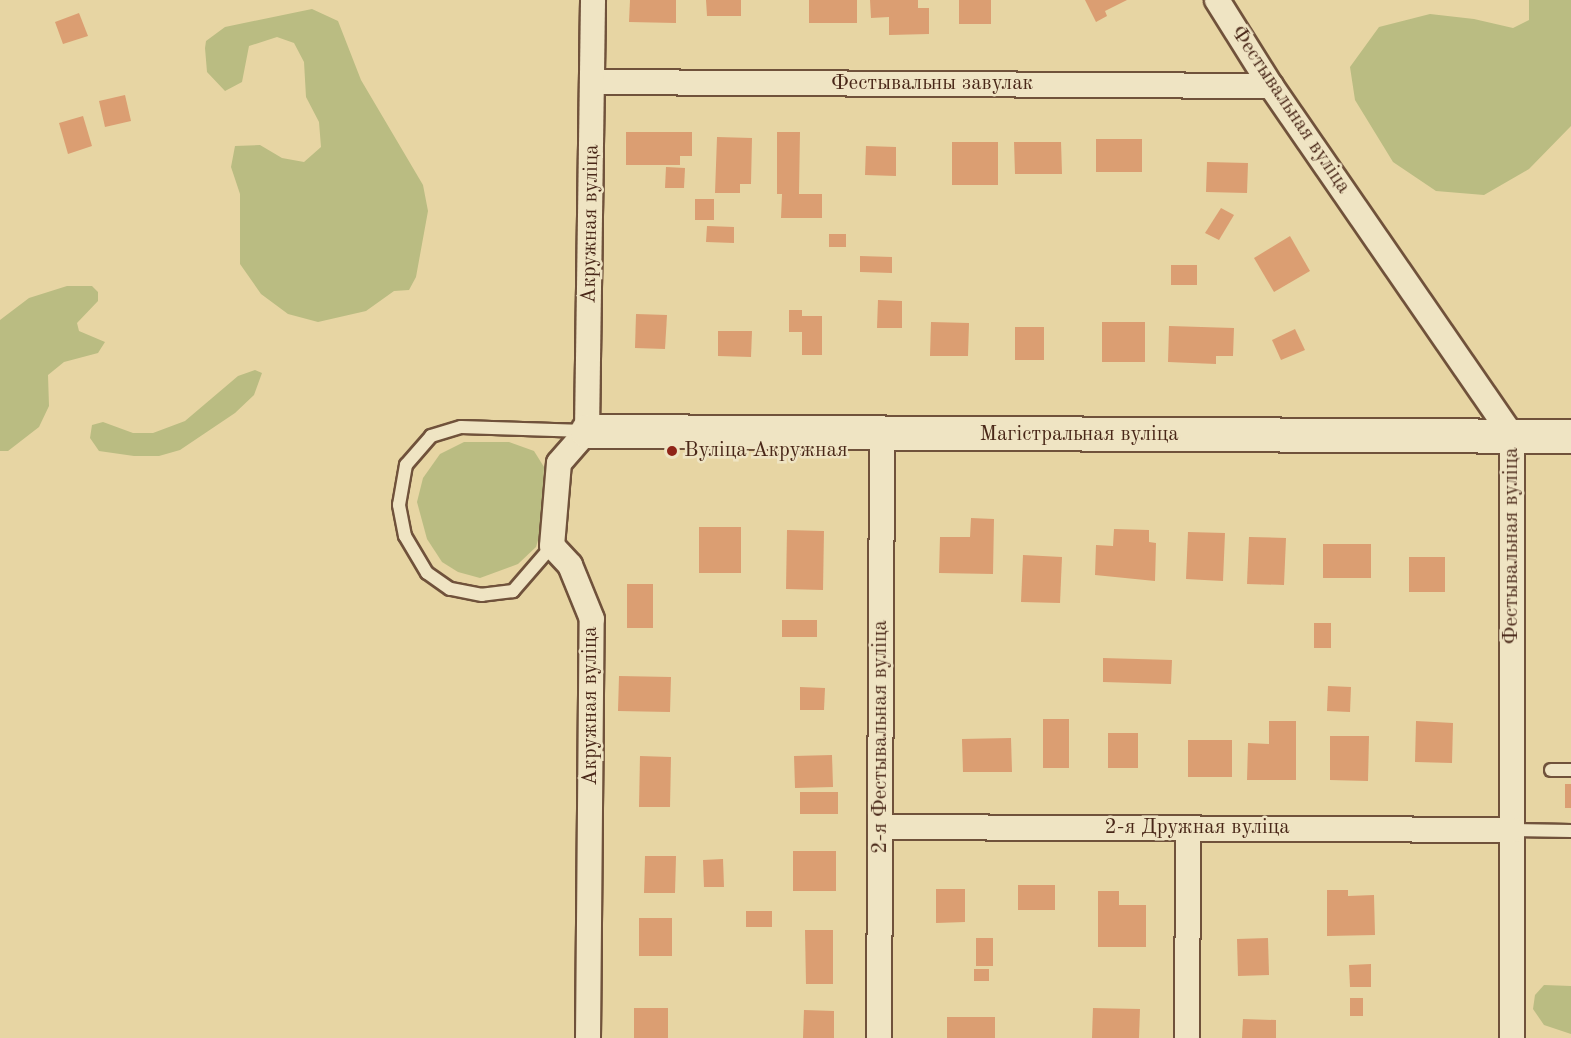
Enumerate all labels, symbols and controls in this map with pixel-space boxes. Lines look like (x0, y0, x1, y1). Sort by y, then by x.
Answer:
street label: Фестывальная вуліца (1225, 21, 1355, 199)
street label: Фестывальны завулак (831, 71, 1033, 97)
street label: Акружная вуліца (577, 144, 605, 304)
street label: Магістральная вуліца (979, 422, 1179, 448)
place label: Вуліца Акружная (684, 438, 848, 464)
marker: Вуліца Акружная (665, 444, 679, 458)
street label: Фестывальная вуліца (1499, 448, 1525, 644)
street label: 2-я Фестывальная вуліца (868, 620, 894, 854)
street label: Акружная вуліца (578, 626, 604, 786)
street label: 2-я Дружная вуліца (1104, 815, 1290, 841)

